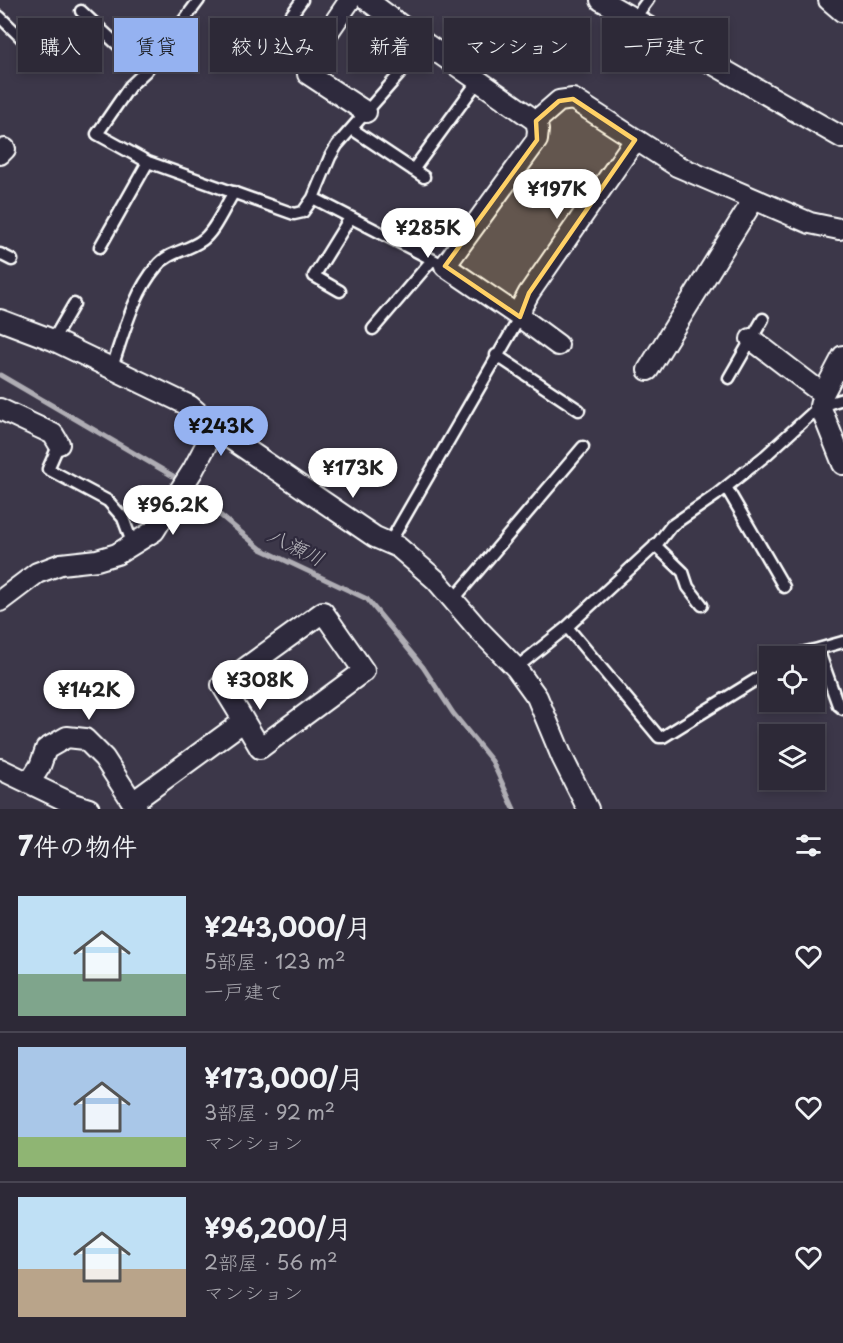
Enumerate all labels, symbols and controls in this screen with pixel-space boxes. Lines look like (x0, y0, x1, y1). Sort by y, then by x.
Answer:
chip: 購入 (18, 18, 102, 72)
chip: 賃貸 (114, 18, 198, 72)
chip: 絞り込み (210, 18, 336, 72)
chip: 新着 (348, 18, 432, 72)
chip: マンション (444, 18, 590, 72)
chip: 一戸建て (602, 18, 728, 72)
pin: ¥197K (515, 169, 599, 220)
text: ¥197K (527, 173, 587, 203)
pin: ¥285K (386, 208, 470, 259)
text: ¥285K (395, 212, 461, 242)
pin: ¥243K (179, 406, 263, 457)
text: ¥243K (188, 410, 254, 440)
pin: ¥173K (311, 448, 395, 499)
text: ¥173K (322, 452, 384, 482)
pin: ¥96.2K (124, 485, 222, 536)
text: ¥96.2K (137, 489, 209, 519)
water label: 八瀬川 (263, 519, 330, 573)
map controls (759, 646, 825, 790)
button: locate (759, 646, 825, 712)
pin: ¥308K (218, 660, 302, 711)
text: ¥308K (226, 664, 294, 694)
pin: ¥142K (47, 670, 131, 721)
text: ¥142K (57, 674, 121, 704)
button: layers (759, 724, 825, 790)
text: 7件の物件 (18, 826, 137, 865)
icon: filters (792, 829, 825, 862)
text: ¥243,000/月 (204, 907, 371, 946)
icon: home (66, 920, 138, 992)
icon: heart (792, 940, 825, 973)
text: 5部屋 · 123 m² (204, 946, 346, 976)
text: 一戸建て (204, 976, 284, 1006)
text: ¥173,000/月 (204, 1058, 364, 1097)
icon: home (66, 1071, 138, 1143)
icon: heart (792, 1091, 825, 1124)
text: 3部屋 · 92 m² (204, 1097, 335, 1127)
text: マンション (204, 1127, 303, 1157)
text: ¥96,200/月 (204, 1208, 352, 1247)
icon: home (66, 1221, 138, 1293)
icon: heart (792, 1241, 825, 1274)
text: 2部屋 · 56 m² (204, 1247, 338, 1277)
text: マンション (204, 1277, 303, 1307)

